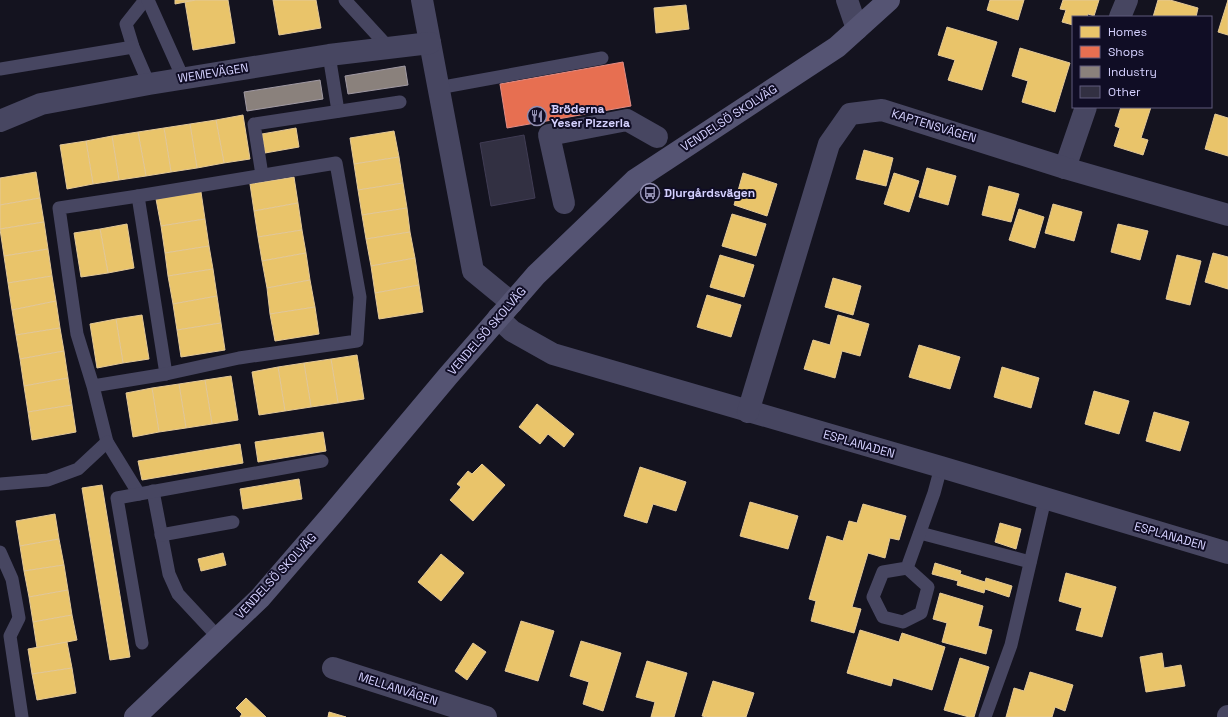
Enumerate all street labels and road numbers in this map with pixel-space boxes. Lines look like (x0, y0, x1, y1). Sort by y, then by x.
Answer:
street label: WEMEVÄGEN (177, 60, 249, 86)
street label: VENDELSÖ SKOLVÄG (678, 81, 780, 155)
street label: KAPTENSVÄGEN (890, 105, 978, 147)
street label: VENDELSÖ SKOLVÄG (444, 283, 530, 379)
street label: ESPLANADEN (821, 426, 897, 462)
street label: ESPLANADEN (1132, 518, 1208, 554)
street label: VENDELSÖ SKOLVÄG (232, 530, 320, 622)
street label: MELLANVÄGEN (356, 669, 440, 709)

